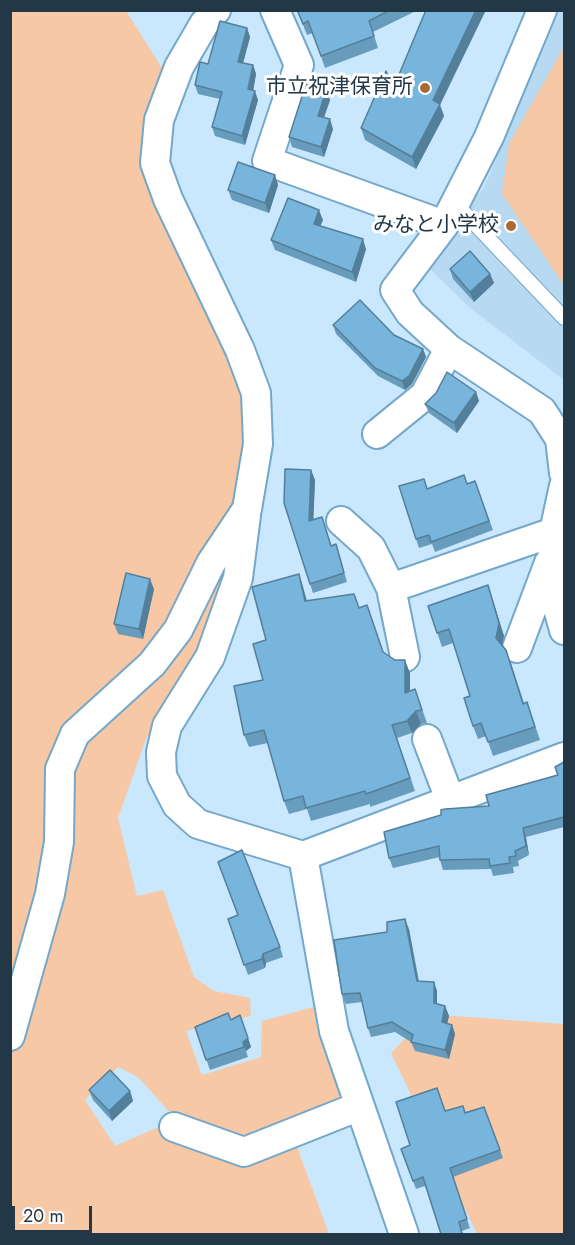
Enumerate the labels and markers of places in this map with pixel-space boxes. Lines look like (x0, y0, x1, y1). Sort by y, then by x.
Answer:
place label: 市立祝津保育所 (266, 75, 413, 101)
marker: 市立祝津保育所 (418, 81, 432, 95)
place label: みなと小学校 (373, 213, 499, 239)
marker: みなと小学校 (504, 219, 518, 233)

